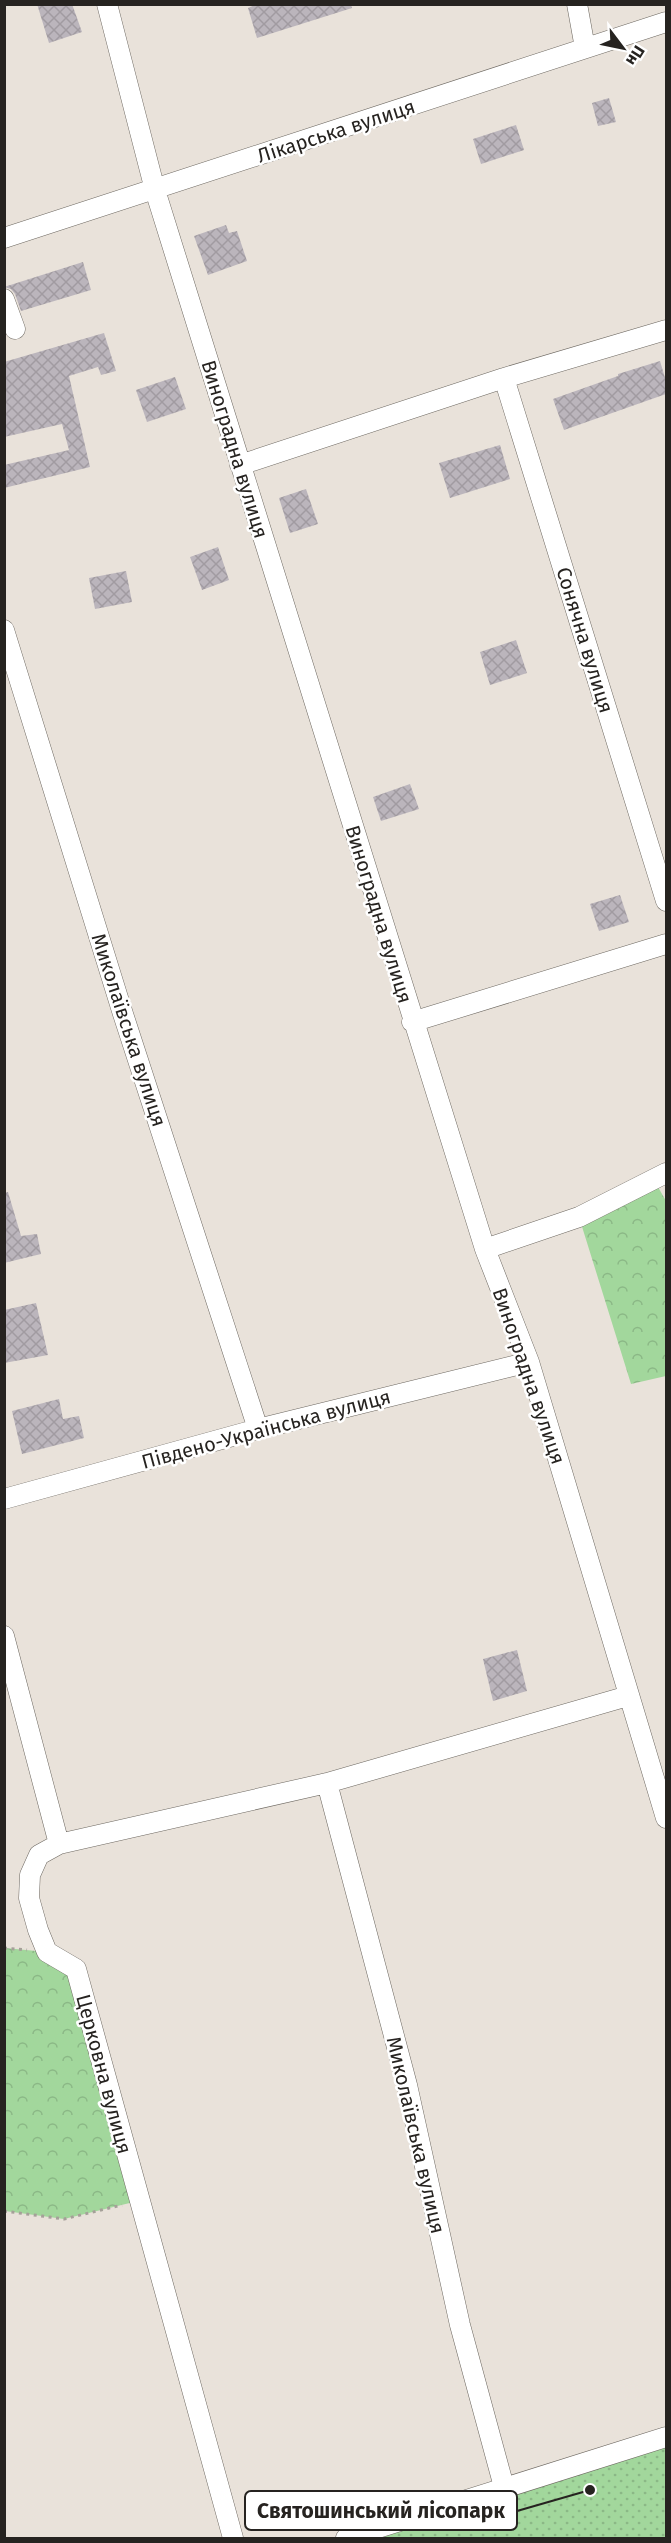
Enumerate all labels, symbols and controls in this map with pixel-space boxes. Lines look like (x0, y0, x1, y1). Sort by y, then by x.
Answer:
north arrow (593, 18, 653, 78)
text: Пн (622, 42, 649, 69)
street label: Лікарська вулиця (254, 94, 418, 168)
street label: Виноградна вулиця (196, 357, 274, 541)
street label: Сонячна вулиця (551, 564, 619, 716)
street label: Виноградна вулиця (340, 822, 418, 1006)
street label: Миколаївська вулиця (86, 930, 172, 1130)
street label: Виноградна вулиця (488, 1285, 570, 1467)
street label: Південо-Українська вулиця (139, 1384, 393, 1474)
street label: Церковна вулиця (71, 1992, 137, 2156)
street label: Миколаївська вулиця (382, 2034, 450, 2236)
callout: Святошинський лісопарк (245, 2491, 517, 2530)
text: Святошинський лісопарк (257, 2498, 505, 2524)

